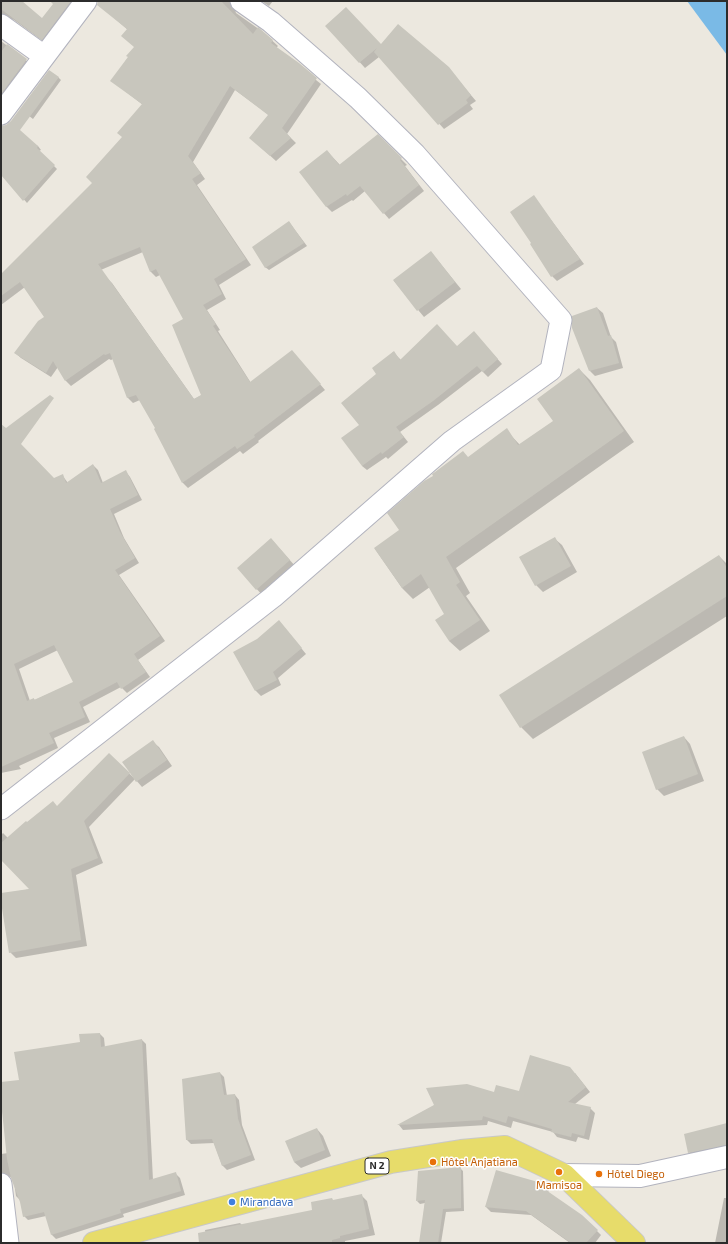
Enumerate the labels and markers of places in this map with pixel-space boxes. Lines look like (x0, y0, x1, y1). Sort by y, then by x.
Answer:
place label: Hôtel Anjatiana (441, 1155, 518, 1169)
marker: Hôtel Anjatiana (428, 1157, 438, 1167)
marker: Mamisoa (554, 1167, 564, 1177)
place label: Hôtel Diego (607, 1167, 665, 1181)
marker: Hôtel Diego (594, 1169, 604, 1179)
place label: Mamisoa (536, 1178, 582, 1192)
place label: Mirandava (240, 1195, 293, 1209)
marker: Mirandava (227, 1197, 237, 1207)

